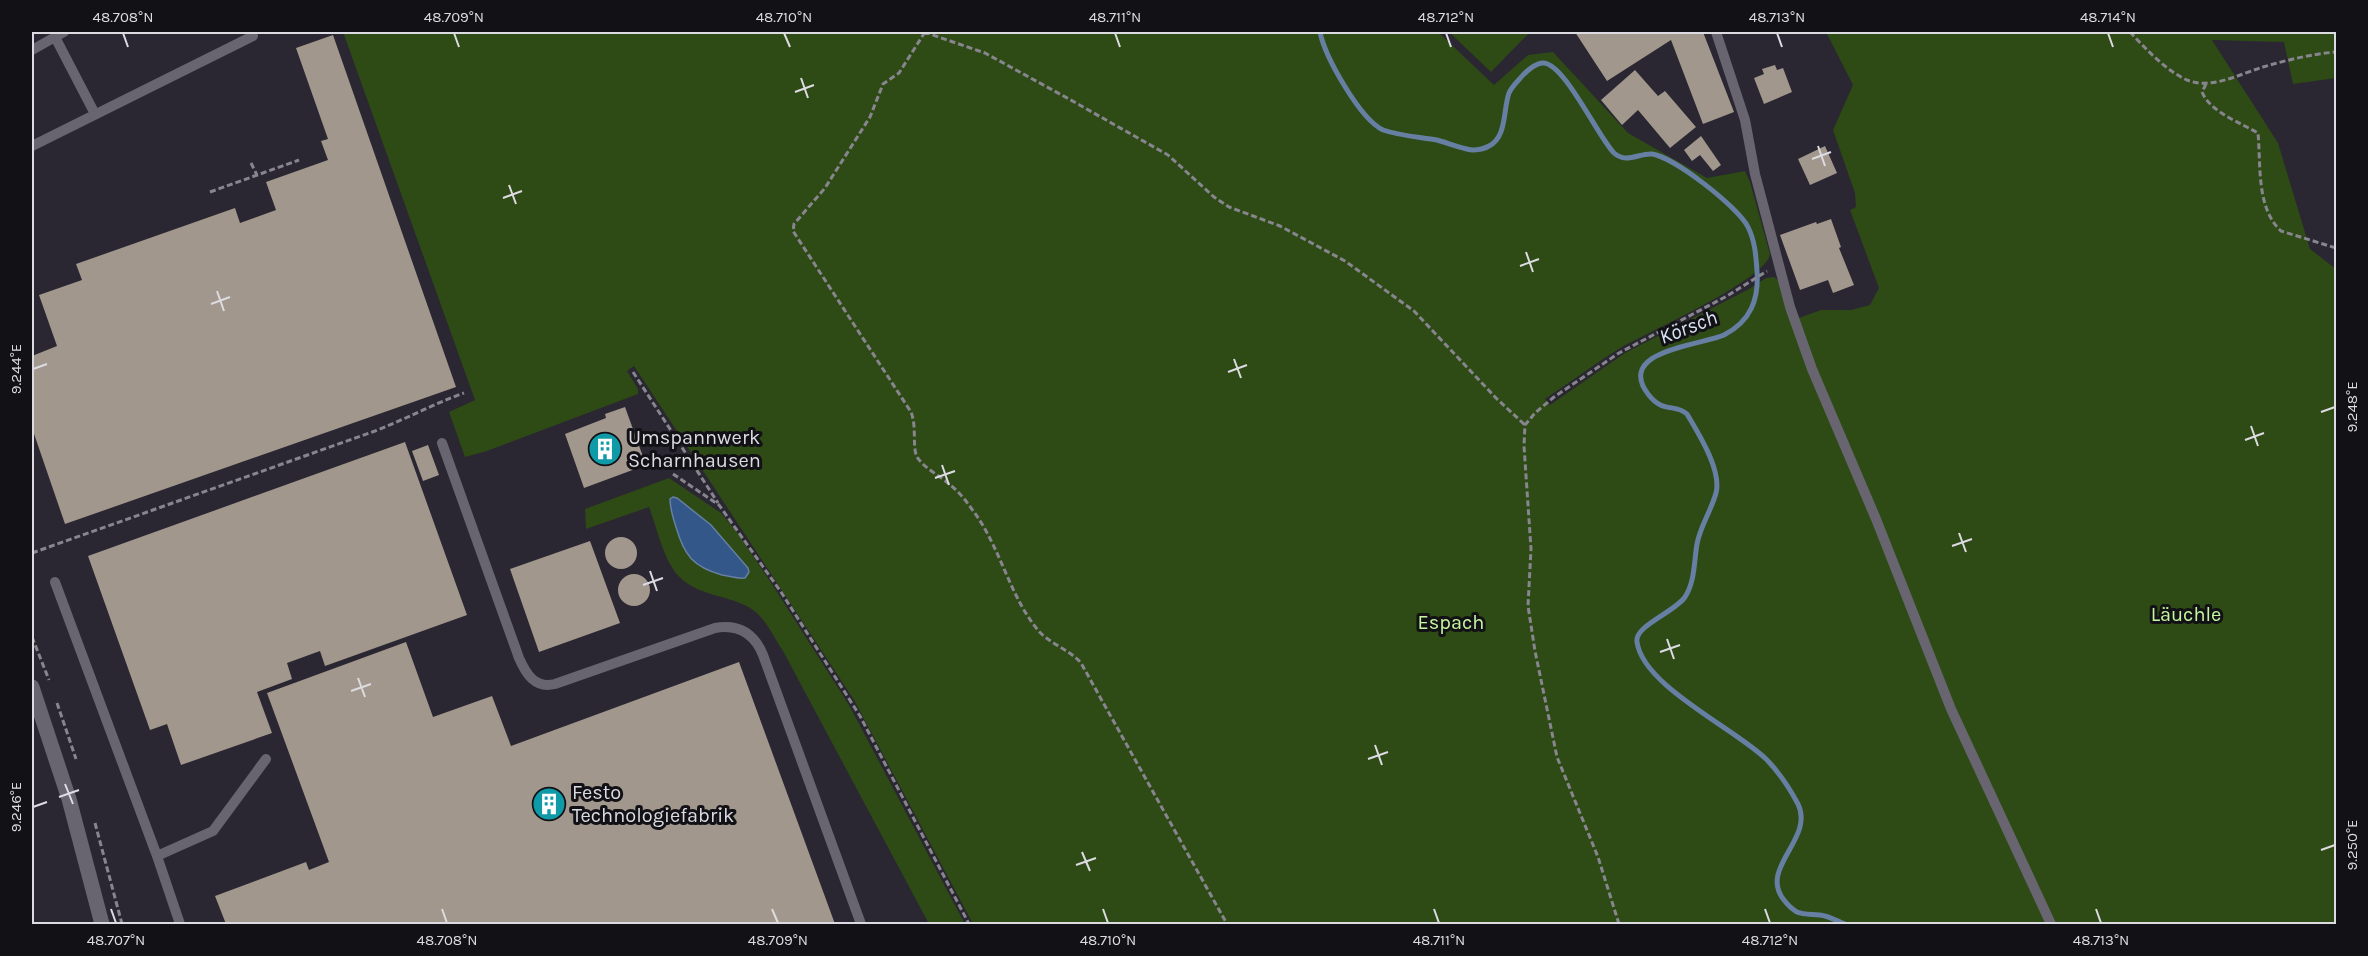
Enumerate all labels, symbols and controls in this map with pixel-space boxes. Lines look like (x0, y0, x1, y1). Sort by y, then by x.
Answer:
text: 48.708°N (93, 8, 153, 26)
text: 48.709°N (424, 8, 484, 26)
text: 48.710°N (756, 8, 812, 26)
text: 48.711°N (1089, 8, 1141, 26)
text: 48.712°N (1418, 8, 1474, 26)
text: 48.713°N (1749, 8, 1805, 26)
text: 48.714°N (2080, 8, 2136, 26)
water label: Körsch (1656, 305, 1720, 349)
text: 9.244°E (7, 344, 25, 394)
text: 9.248°E (2343, 381, 2361, 433)
place label: Umspannwerk Scharnhausen (628, 426, 761, 472)
building icon: Umspannwerk Scharnhausen (587, 431, 623, 467)
park label: Läuchle (2151, 603, 2221, 626)
park label: Espach (1418, 611, 1484, 634)
place label: Festo Technologiefabrik (572, 781, 734, 827)
text: 9.246°E (7, 782, 25, 832)
building icon: Festo Technologiefabrik (531, 786, 567, 822)
text: 9.250°E (2343, 820, 2361, 870)
text: 48.707°N (87, 931, 145, 949)
text: 48.708°N (417, 931, 477, 949)
text: 48.709°N (748, 931, 808, 949)
text: 48.710°N (1080, 931, 1136, 949)
text: 48.711°N (1413, 931, 1465, 949)
text: 48.712°N (1742, 931, 1798, 949)
text: 48.713°N (2073, 931, 2129, 949)

